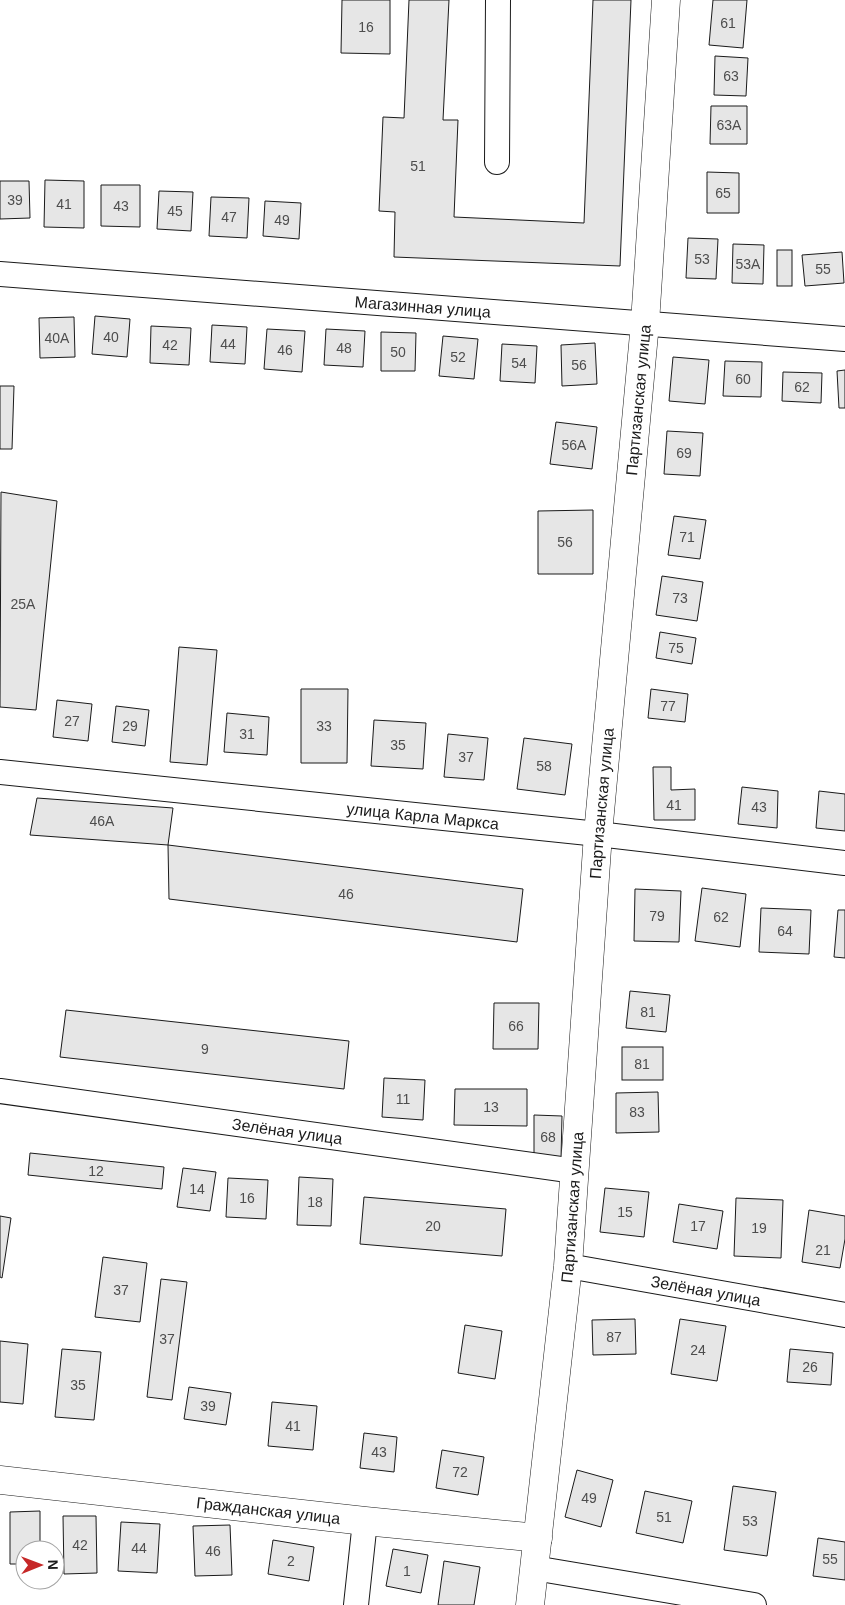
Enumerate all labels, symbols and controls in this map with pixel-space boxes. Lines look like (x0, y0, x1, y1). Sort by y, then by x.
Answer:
house number: 61 (720, 15, 736, 31)
house number: 16 (358, 19, 374, 35)
house number: 63 (723, 68, 739, 84)
house number: 63А (717, 117, 742, 133)
house number: 51 (410, 158, 426, 174)
house number: 65 (715, 185, 731, 201)
house number: 39 (7, 192, 23, 208)
house number: 41 (56, 196, 72, 212)
house number: 43 (113, 198, 129, 214)
house number: 45 (167, 203, 183, 219)
house number: 47 (221, 209, 237, 225)
house number: 49 (274, 212, 290, 228)
house number: 53 (694, 251, 710, 267)
house number: 53А (736, 256, 761, 272)
house number: 55 (815, 261, 831, 277)
street label: Магазинная улица (354, 293, 492, 321)
street label: Партизанская улица (623, 324, 654, 476)
house number: 40 (103, 329, 119, 345)
house number: 40А (45, 330, 70, 346)
house number: 44 (220, 336, 236, 352)
house number: 42 (162, 337, 178, 353)
house number: 48 (336, 340, 352, 356)
house number: 46 (277, 342, 293, 358)
house number: 50 (390, 344, 406, 360)
house number: 52 (450, 349, 466, 365)
house number: 54 (511, 355, 527, 371)
house number: 56 (571, 357, 587, 373)
house number: 60 (735, 371, 751, 387)
house number: 62 (794, 379, 810, 395)
house number: 56А (562, 437, 587, 453)
house number: 69 (676, 445, 692, 461)
house number: 71 (679, 529, 695, 545)
house number: 56 (557, 534, 573, 550)
house number: 73 (672, 590, 688, 606)
house number: 25А (11, 596, 36, 612)
house number: 75 (668, 640, 684, 656)
house number: 77 (660, 698, 676, 714)
house number: 27 (64, 713, 80, 729)
house number: 29 (122, 718, 138, 734)
house number: 33 (316, 718, 332, 734)
house number: 31 (239, 726, 255, 742)
street label: Партизанская улица (587, 727, 617, 880)
house number: 35 (390, 737, 406, 753)
house number: 37 (458, 749, 474, 765)
house number: 58 (536, 758, 552, 774)
house number: 41 (666, 797, 682, 813)
house number: 43 (751, 799, 767, 815)
street label: улица Карла Маркса (346, 800, 500, 833)
house number: 46А (90, 813, 115, 829)
house number: 46 (338, 886, 354, 902)
house number: 79 (649, 908, 665, 924)
house number: 62 (713, 909, 729, 925)
house number: 64 (777, 923, 793, 939)
house number: 81 (640, 1004, 656, 1020)
house number: 66 (508, 1018, 524, 1034)
house number: 9 (201, 1041, 209, 1057)
house number: 81 (634, 1056, 650, 1072)
house number: 11 (396, 1091, 410, 1107)
house number: 13 (483, 1099, 499, 1115)
house number: 83 (629, 1104, 645, 1120)
street label: Зелёная улица (231, 1115, 343, 1148)
house number: 68 (540, 1129, 556, 1145)
street label: Партизанская улица (558, 1131, 586, 1284)
house number: 12 (88, 1163, 104, 1179)
house number: 14 (189, 1181, 205, 1197)
house number: 16 (239, 1190, 255, 1206)
house number: 18 (307, 1194, 323, 1210)
house number: 15 (617, 1204, 633, 1220)
house number: 20 (425, 1218, 441, 1234)
house number: 17 (690, 1218, 706, 1234)
house number: 19 (751, 1220, 767, 1236)
house number: 21 (815, 1242, 831, 1258)
street label: Зелёная улица (650, 1273, 762, 1309)
house number: 37 (113, 1282, 129, 1298)
house number: 87 (606, 1329, 622, 1345)
house number: 37 (159, 1331, 175, 1347)
house number: 24 (690, 1342, 706, 1358)
house number: 26 (802, 1359, 818, 1375)
house number: 35 (70, 1377, 86, 1393)
house number: 39 (200, 1398, 216, 1414)
house number: 41 (285, 1418, 301, 1434)
house number: 43 (371, 1444, 387, 1460)
house number: 72 (452, 1464, 468, 1480)
house number: 49 (581, 1490, 597, 1506)
street label: Гражданская улица (195, 1494, 341, 1527)
house number: 51 (656, 1509, 672, 1525)
house number: 53 (742, 1513, 758, 1529)
house number: 42 (72, 1537, 88, 1553)
north arrow (15, 1540, 65, 1590)
house number: 44 (131, 1540, 147, 1556)
house number: 46 (205, 1543, 221, 1559)
house number: 55 (822, 1551, 838, 1567)
house number: 2 (287, 1553, 295, 1569)
text: N (45, 1560, 61, 1570)
house number: 1 (403, 1563, 411, 1579)

